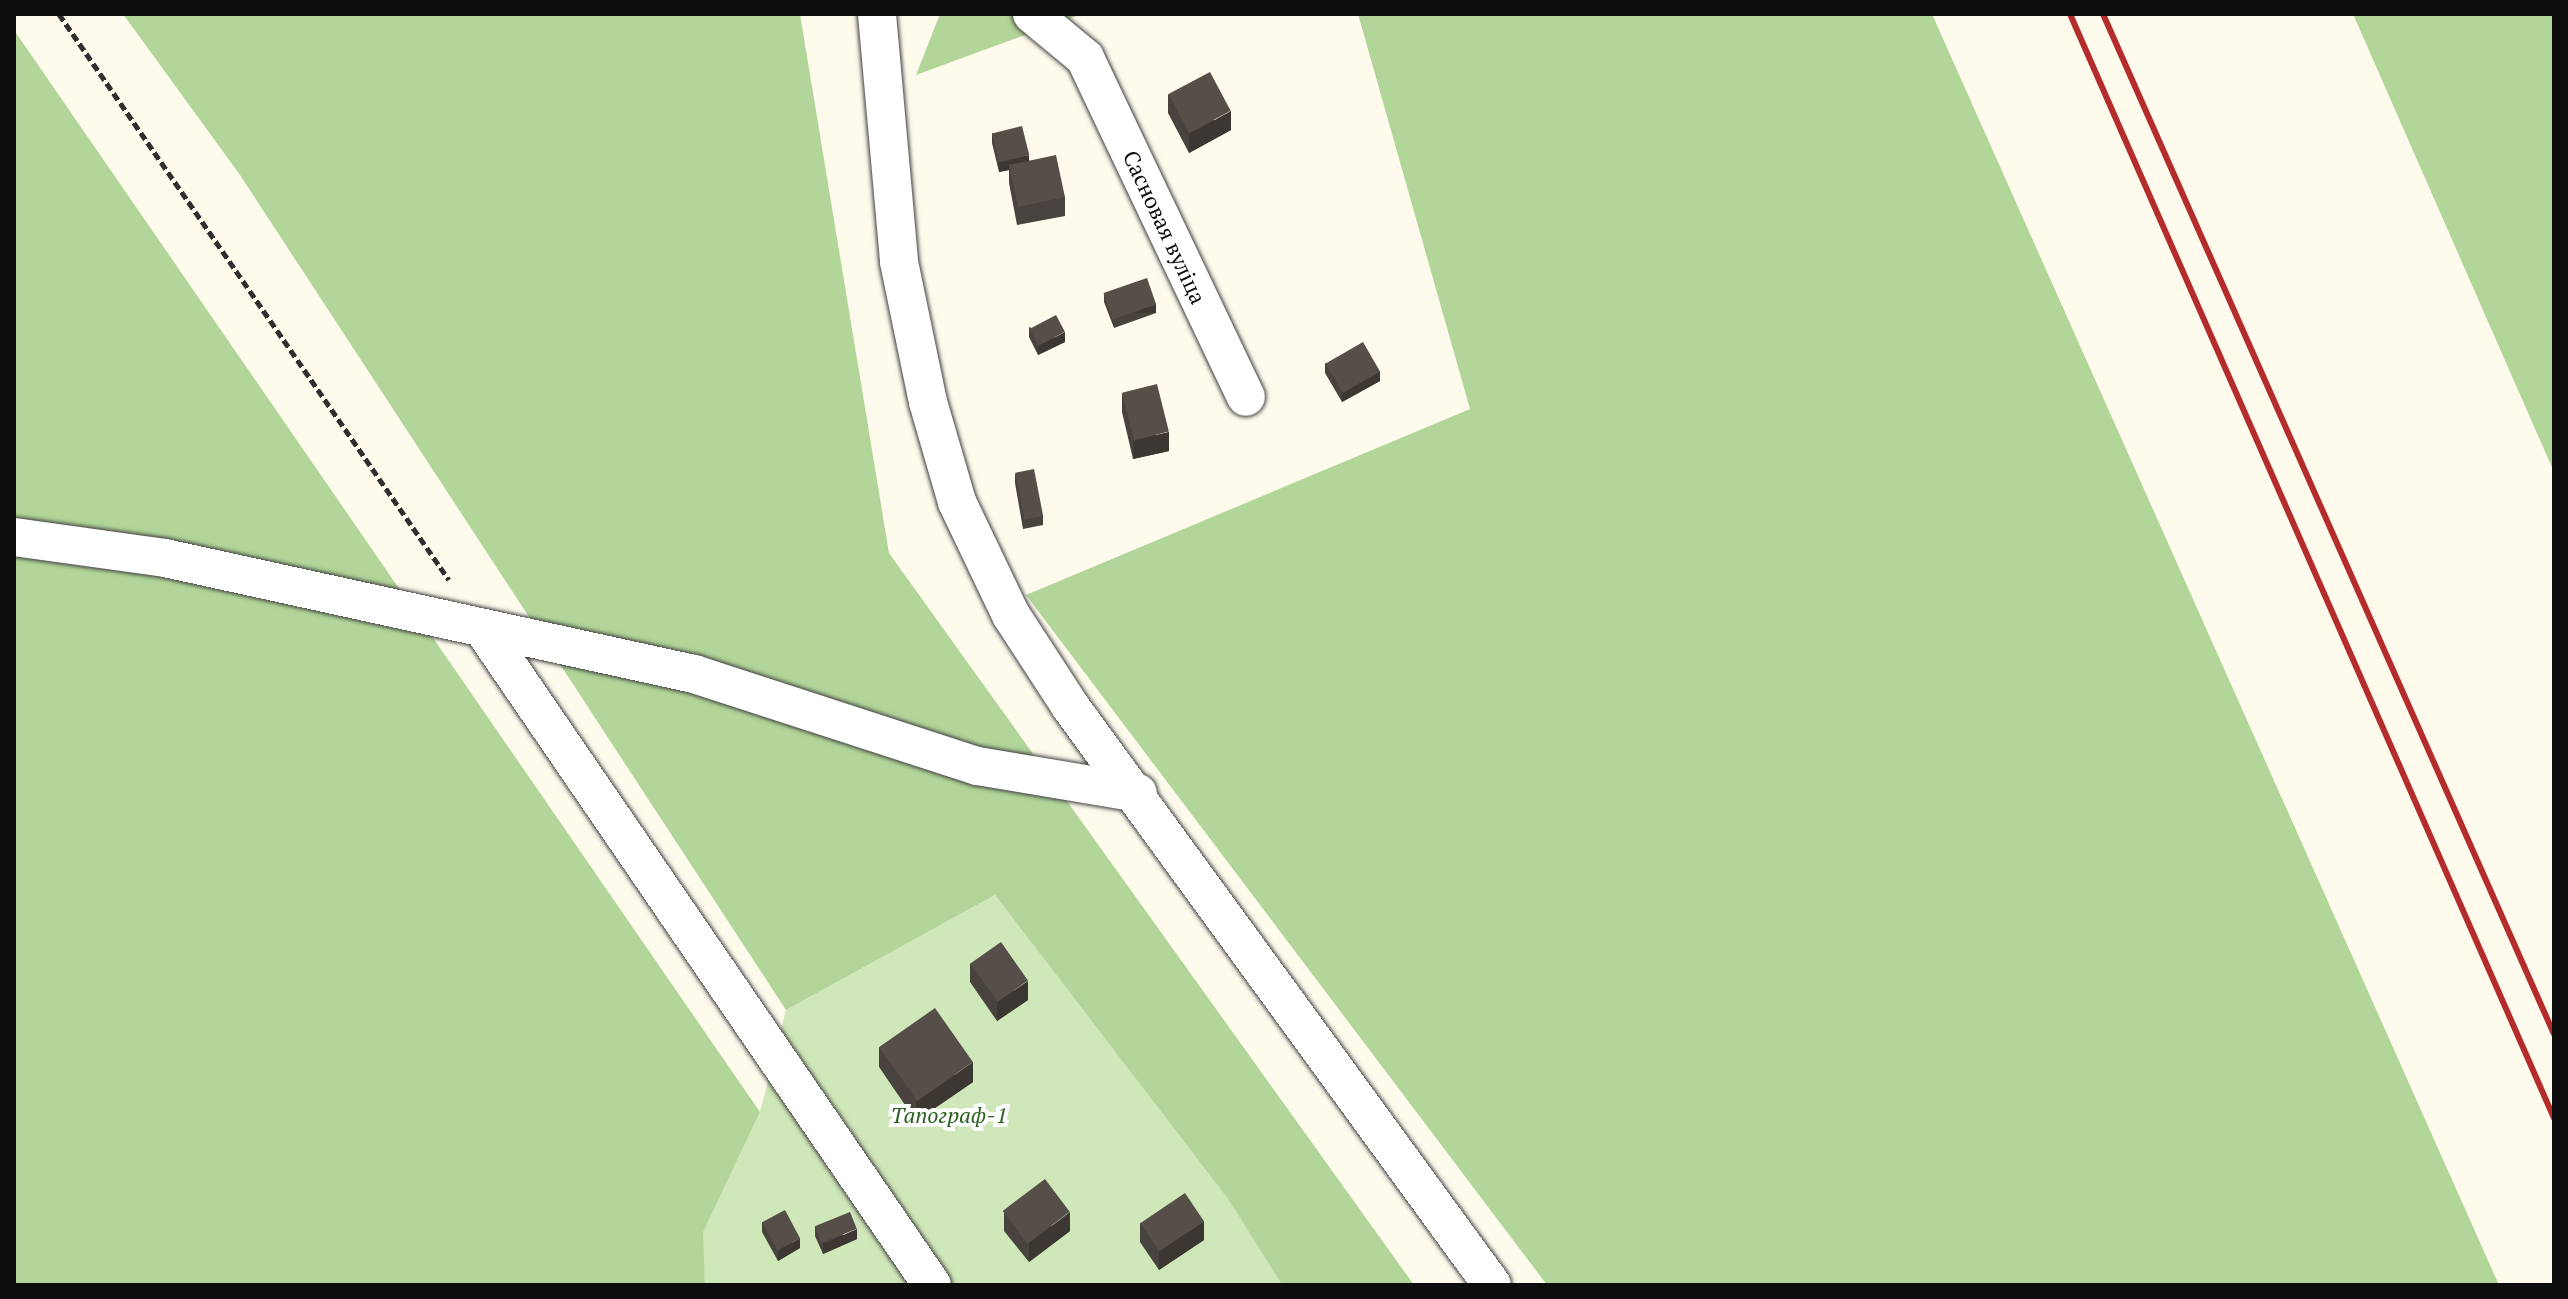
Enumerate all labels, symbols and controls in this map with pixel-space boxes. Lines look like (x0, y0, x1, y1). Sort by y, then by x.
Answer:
street label: Сасновая вуліца (1118, 146, 1212, 308)
park label: Тапограф-1 (891, 1102, 1007, 1128)

